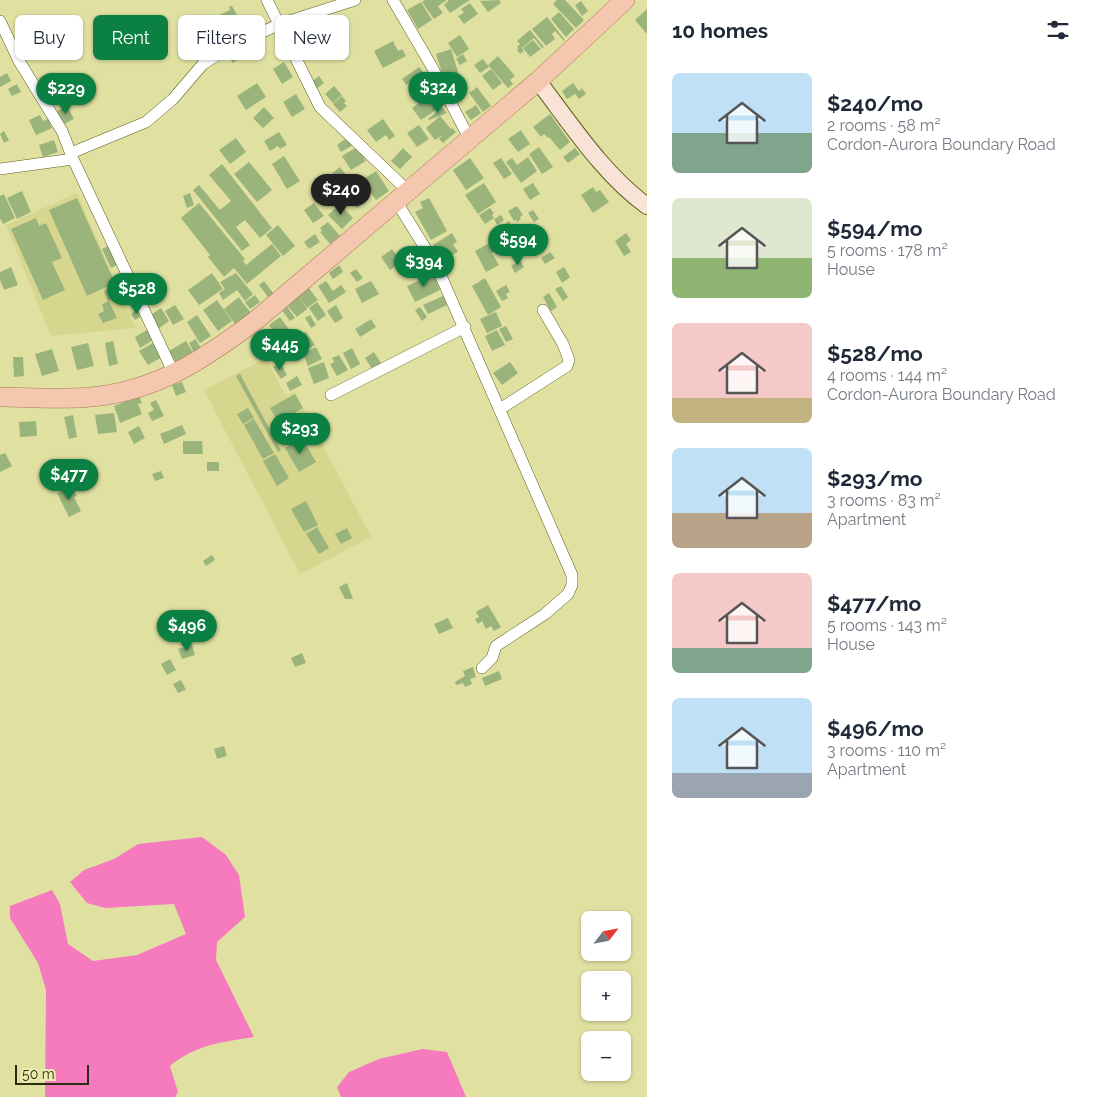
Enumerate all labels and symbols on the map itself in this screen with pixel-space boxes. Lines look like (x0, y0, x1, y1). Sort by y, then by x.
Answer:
pin: $229 (36, 72, 96, 115)
pin: $324 (408, 72, 468, 114)
pin: $240 (311, 174, 371, 216)
pin: $594 (488, 224, 548, 266)
pin: $394 (394, 246, 454, 288)
pin: $528 (107, 272, 167, 315)
pin: $445 (250, 328, 310, 371)
pin: $293 (270, 412, 330, 455)
pin: $477 (39, 458, 99, 501)
pin: $496 (157, 610, 217, 652)
north arrow (581, 911, 631, 961)
scale bar (15, 1062, 89, 1085)

